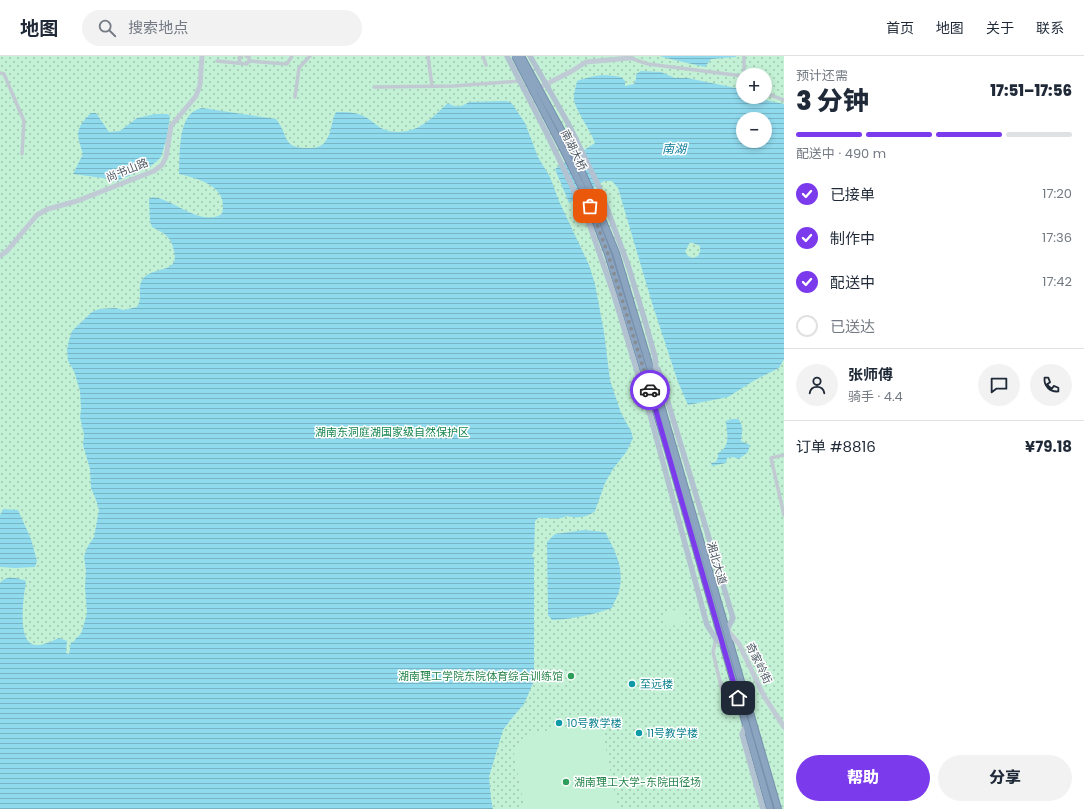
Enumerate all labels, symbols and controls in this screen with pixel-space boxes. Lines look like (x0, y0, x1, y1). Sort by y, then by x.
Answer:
search box (82, 10, 362, 46)
text: 地图 (20, 15, 58, 42)
icon: search (96, 17, 118, 39)
text: 搜索地点 (128, 17, 188, 38)
text: 首页 (886, 18, 914, 38)
text: 地图 (936, 18, 964, 38)
text: 关于 (986, 18, 1014, 38)
text: 联系 (1036, 18, 1064, 38)
text: 预计还需 (796, 66, 848, 85)
map controls (736, 68, 772, 148)
button: + (736, 68, 772, 104)
text: 17:51–17:56 (990, 80, 1072, 101)
text: 3 分钟 (796, 83, 869, 119)
button: − (736, 112, 772, 148)
street label: 南湖大桥 (557, 127, 591, 173)
water label: 南湖 (662, 140, 688, 157)
text: 配送中 · 490 m (796, 144, 886, 163)
street label: 尚书山路 (104, 154, 150, 186)
icon: check (796, 183, 818, 205)
text: 已接单 (830, 184, 875, 205)
text: 17:20 (1042, 184, 1072, 203)
pin (573, 189, 607, 223)
icon: bag (579, 195, 601, 217)
icon: check (796, 227, 818, 249)
text: 制作中 (830, 228, 875, 249)
text: 17:36 (1042, 228, 1072, 247)
icon: check (796, 271, 818, 293)
text: 配送中 (830, 272, 875, 293)
text: 17:42 (1042, 272, 1072, 291)
text: 已送达 (830, 316, 875, 337)
button: person (796, 364, 838, 406)
text: 张师傅 (848, 364, 893, 385)
button: chat (978, 364, 1020, 406)
button: phone (1030, 364, 1072, 406)
courier (630, 370, 670, 410)
icon: car (639, 379, 661, 401)
text: 骑手 · 4.4 (848, 387, 903, 406)
park label: 湖南东洞庭湖国家级自然保护区 (315, 424, 469, 440)
text: 订单 #8816 (796, 436, 876, 457)
text: ¥79.18 (1025, 436, 1072, 457)
street label: 湘北大道 (703, 540, 731, 586)
street label: 奇家岭街 (742, 640, 776, 686)
place label: 湖南理工学院东院体育综合训练馆 (398, 668, 563, 684)
marker: 湖南理工学院东院体育综合训练馆 (566, 671, 576, 681)
place label: 至远楼 (640, 676, 673, 692)
marker: 至远楼 (627, 679, 637, 689)
pin (721, 681, 755, 715)
icon: home (727, 687, 749, 709)
place label: 10号教学楼 (567, 715, 621, 731)
marker: 10号教学楼 (554, 718, 564, 728)
place label: 11号教学楼 (647, 725, 698, 741)
marker: 11号教学楼 (634, 728, 644, 738)
button: 帮助 (796, 755, 930, 801)
button: 分享 (938, 755, 1072, 801)
place label: 湖南理工大学-东院田径场 (574, 774, 701, 790)
marker: 湖南理工大学-东院田径场 (561, 777, 571, 787)

